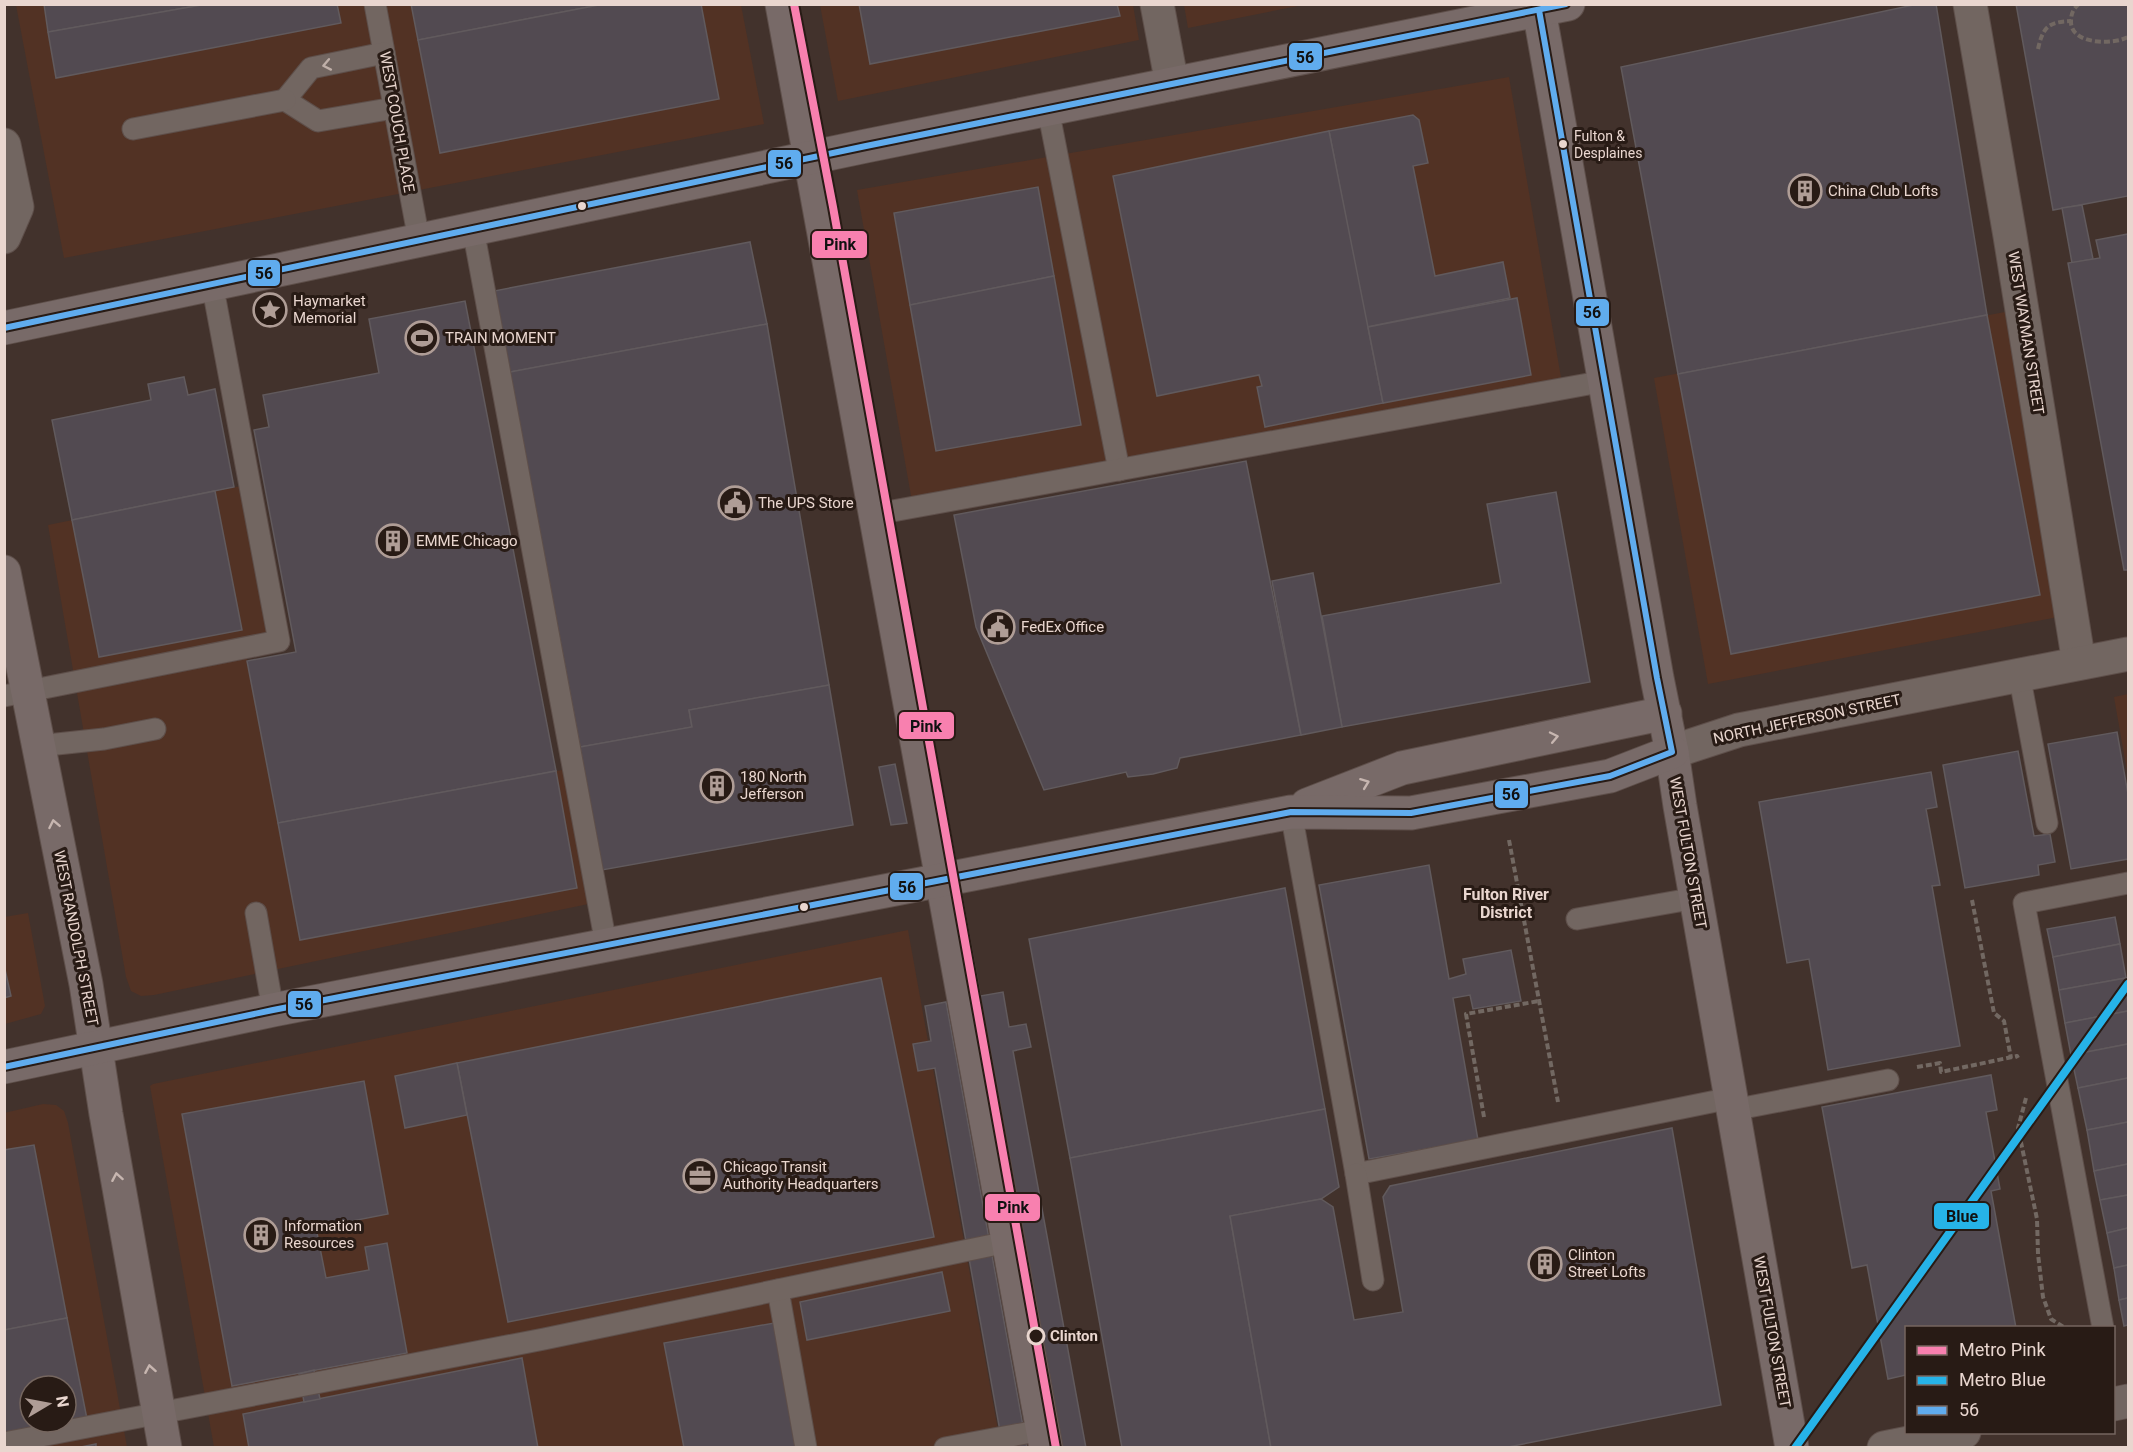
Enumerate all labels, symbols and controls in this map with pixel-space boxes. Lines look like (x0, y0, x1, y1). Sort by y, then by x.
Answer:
line badge: 56 (1288, 42, 1323, 71)
text: 56 (1296, 48, 1314, 67)
street label: WEST COUCH PLACE (376, 50, 418, 194)
one-way arrow (322, 58, 332, 71)
place label: Fulton & Desplaines (1574, 128, 1643, 161)
marker: Fulton & Desplaines (1557, 138, 1569, 150)
line badge: 56 (767, 149, 802, 178)
text: 56 (775, 154, 793, 173)
building icon: China Club Lofts (1787, 173, 1823, 209)
place label: China Club Lofts (1828, 182, 1938, 200)
unlabelled marker (576, 200, 588, 212)
line badge: Pink (811, 230, 868, 259)
text: Pink (824, 235, 856, 254)
street label: WEST WAYMAN STREET (2004, 250, 2048, 416)
line badge: 56 (247, 259, 281, 287)
text: 56 (255, 264, 273, 283)
place icon: Haymarket Memorial (252, 292, 288, 328)
place label: Haymarket Memorial (293, 292, 366, 327)
line badge: 56 (1575, 298, 1610, 327)
text: 56 (1583, 303, 1601, 322)
sports icon: TRAIN MOMENT (404, 320, 440, 356)
place label: TRAIN MOMENT (445, 329, 556, 347)
public building icon: The UPS Store (717, 485, 753, 521)
place label: The UPS Store (758, 494, 854, 512)
building icon: EMME Chicago (375, 523, 411, 559)
place label: EMME Chicago (416, 532, 518, 550)
public building icon: FedEx Office (980, 609, 1016, 645)
place label: FedEx Office (1021, 618, 1104, 636)
street label: NORTH JEFFERSON STREET (1712, 690, 1902, 748)
line badge: Pink (898, 711, 955, 740)
text: Pink (910, 717, 942, 736)
one-way arrow (1549, 731, 1559, 744)
building icon: 180 North Jefferson (699, 768, 735, 804)
place label: 180 North Jefferson (740, 768, 807, 803)
street label: WEST FULTON STREET (1666, 776, 1710, 930)
one-way arrow (1359, 777, 1370, 790)
line badge: 56 (1494, 780, 1529, 809)
text: 56 (1502, 785, 1520, 804)
one-way arrow (48, 819, 61, 829)
street label: WEST RANDOLPH STREET (50, 849, 102, 1027)
line badge: 56 (889, 872, 924, 901)
text: 56 (898, 878, 916, 897)
district label: Fulton River District (1463, 885, 1549, 922)
unlabelled marker (798, 901, 810, 913)
line badge: 56 (287, 990, 322, 1018)
text: 56 (295, 995, 313, 1014)
office icon: Chicago Transit Authority Headquarters (682, 1158, 718, 1194)
place label: Chicago Transit Authority Headquarters (723, 1158, 879, 1193)
one-way arrow (111, 1173, 124, 1183)
line badge: Pink (984, 1193, 1041, 1222)
text: Pink (997, 1198, 1029, 1217)
line badge: Blue (1933, 1202, 1990, 1230)
text: Blue (1946, 1207, 1978, 1226)
building icon: Information Resources (243, 1217, 279, 1253)
place label: Information Resources (284, 1217, 362, 1252)
building icon: Clinton Street Lofts (1527, 1246, 1563, 1282)
place label: Clinton Street Lofts (1568, 1246, 1646, 1281)
street label: WEST FULTON STREET (1750, 1255, 1794, 1409)
legend (1905, 1326, 2115, 1434)
marker: Clinton (1027, 1327, 1045, 1345)
place label: Clinton (1050, 1327, 1098, 1345)
text: Metro Pink (1959, 1339, 2046, 1360)
one-way arrow (145, 1365, 157, 1374)
text: Metro Blue (1959, 1369, 2046, 1390)
north arrow (18, 1374, 78, 1434)
text: N (52, 1394, 73, 1409)
text: 56 (1959, 1399, 1979, 1420)

